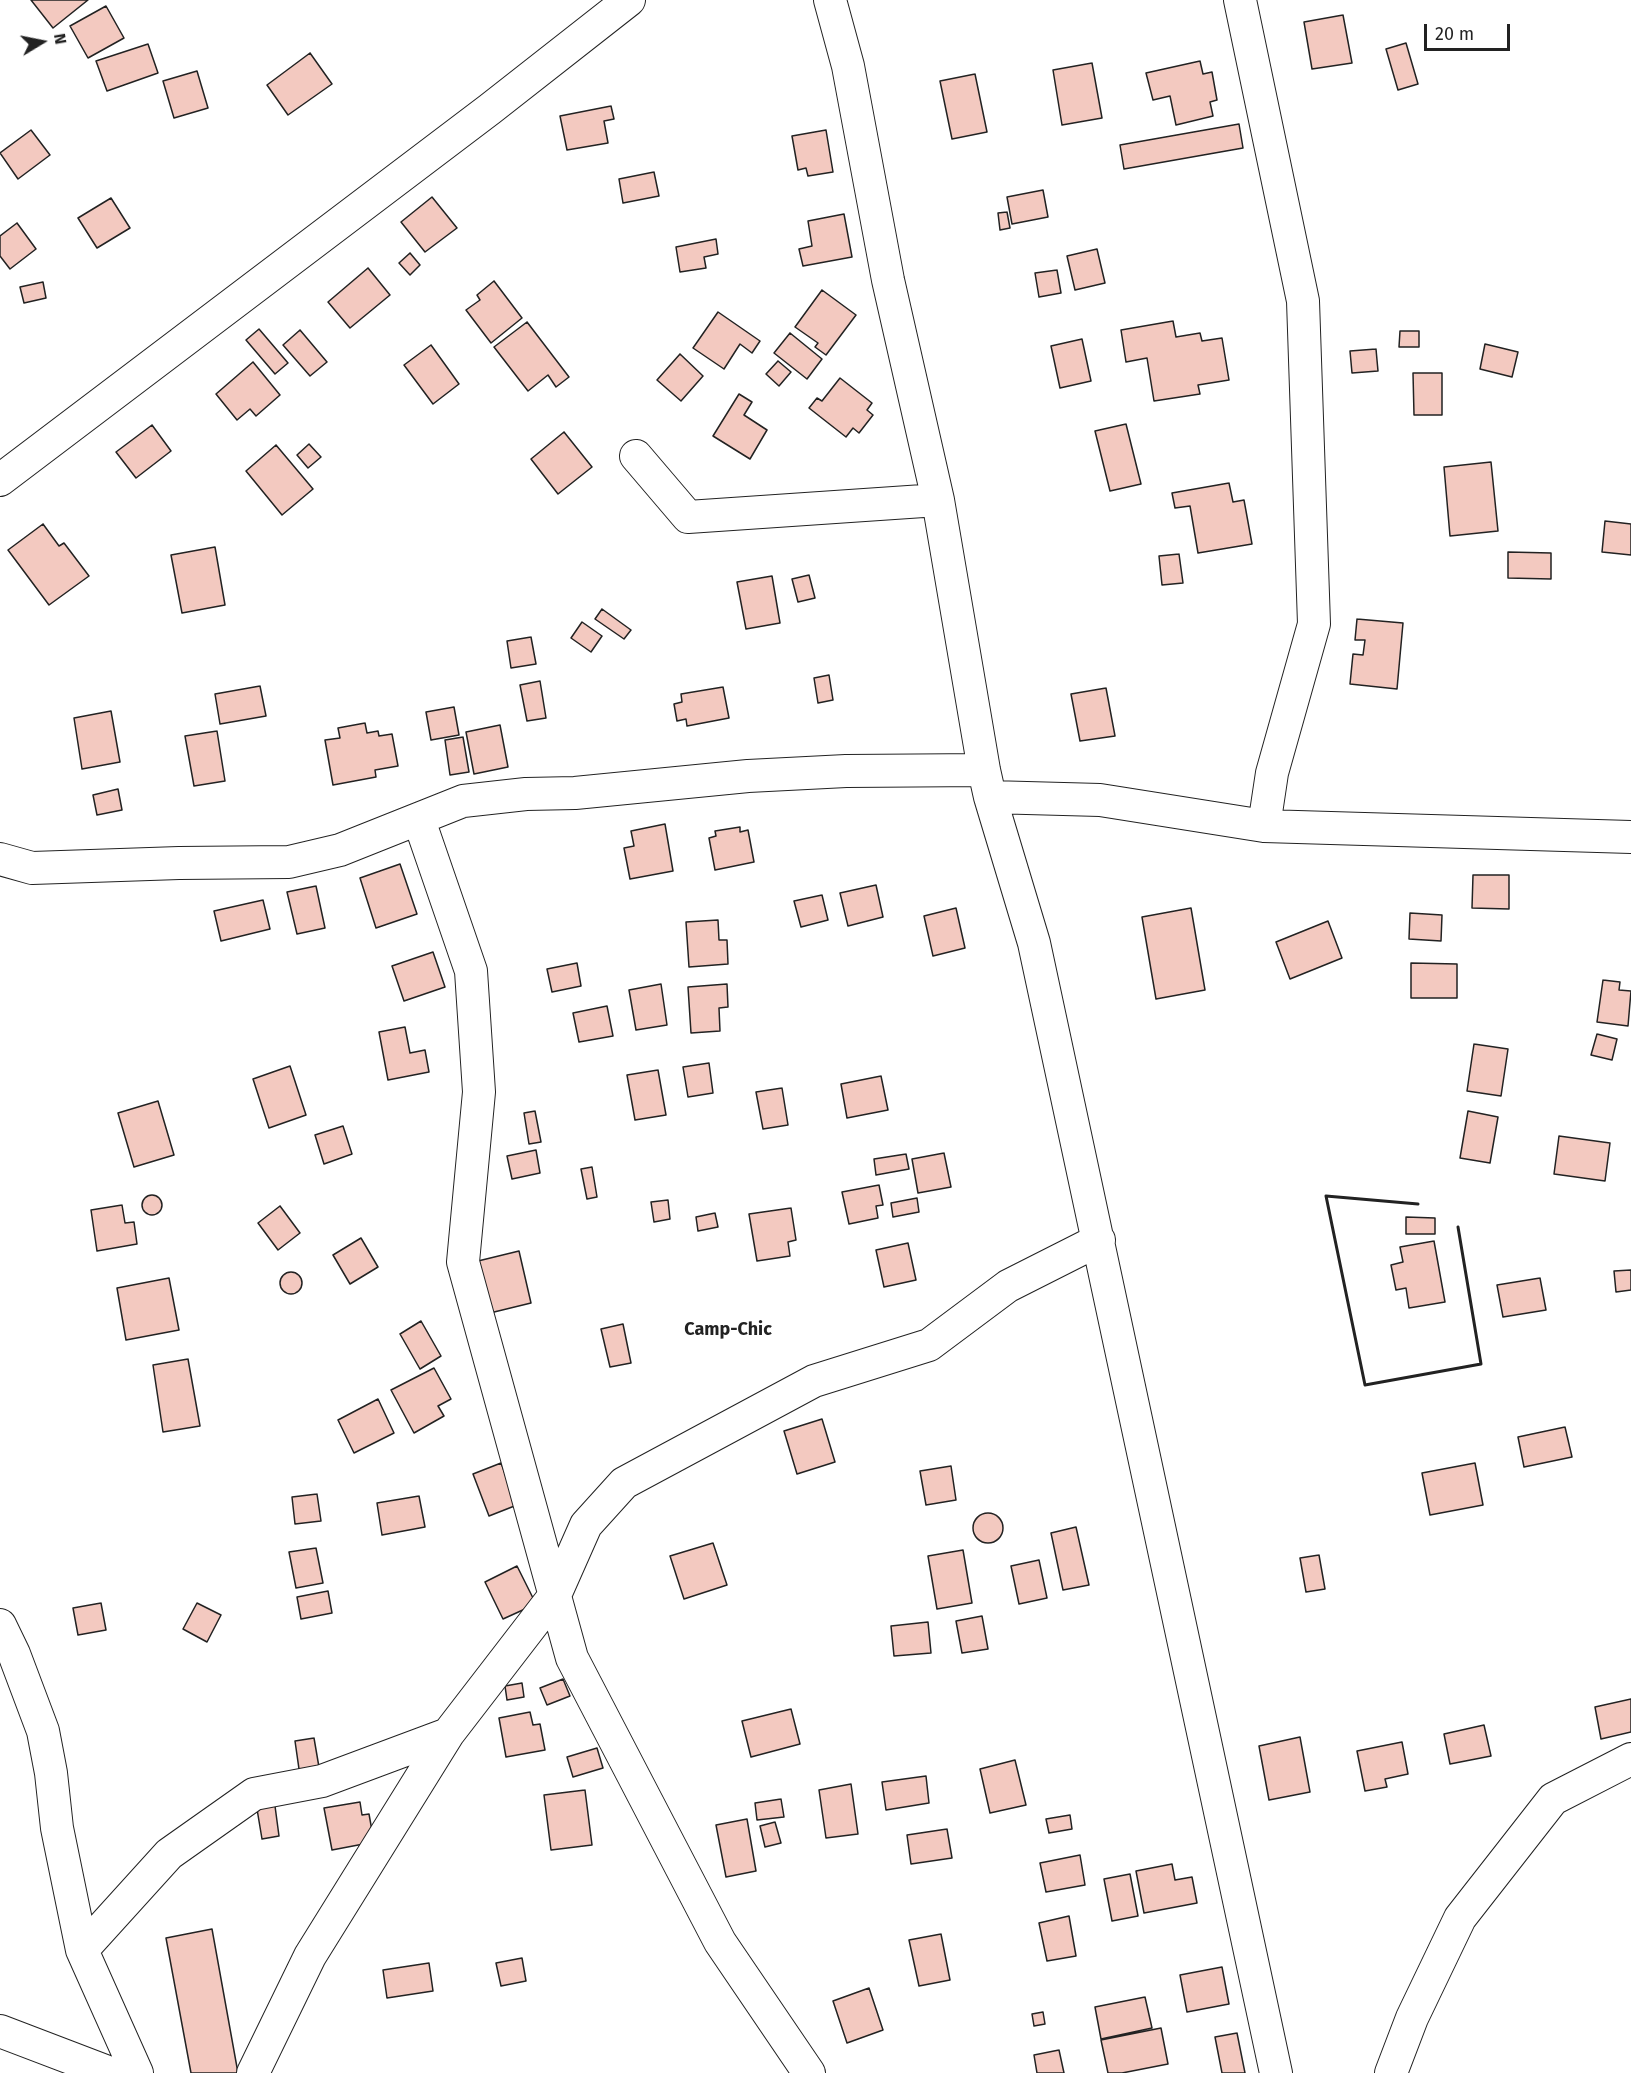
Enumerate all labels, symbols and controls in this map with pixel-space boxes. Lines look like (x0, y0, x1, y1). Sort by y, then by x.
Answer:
north arrow (12, 12, 72, 72)
scale bar (1427, 12, 1512, 50)
text: 20 m (1435, 23, 1474, 45)
text: N (50, 32, 70, 46)
district label: Camp-Chic (684, 1319, 772, 1341)

